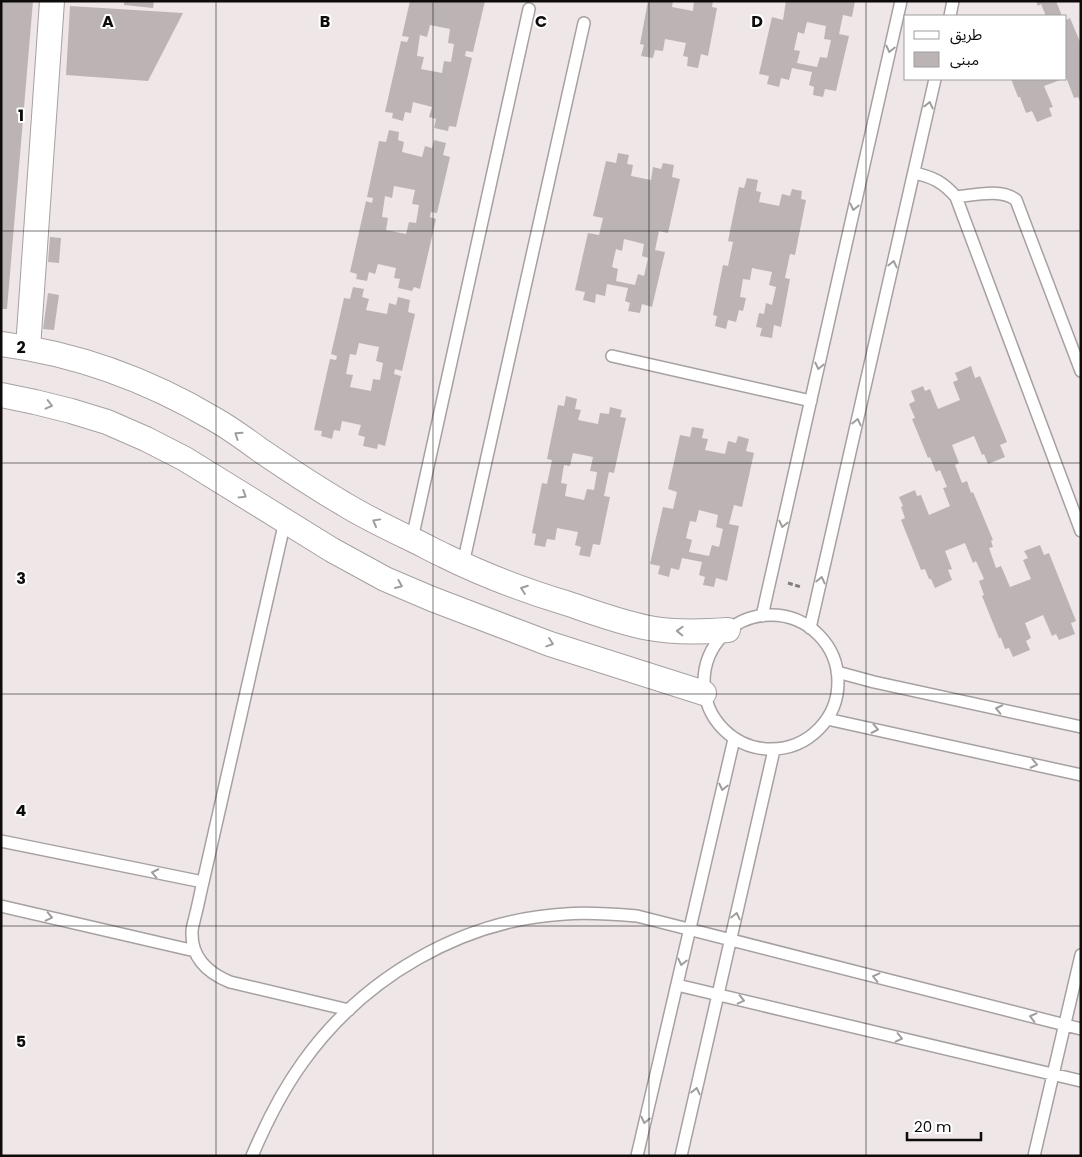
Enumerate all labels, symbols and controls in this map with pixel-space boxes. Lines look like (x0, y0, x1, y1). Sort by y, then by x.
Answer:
text: A (102, 10, 114, 33)
text: B (320, 10, 330, 33)
text: C (535, 10, 547, 33)
text: D (751, 10, 763, 33)
legend (904, 15, 1067, 80)
text: طريق (950, 24, 982, 45)
one-way arrow (885, 44, 896, 53)
text: مبنى (950, 49, 979, 70)
one-way arrow (923, 101, 934, 110)
text: 1 (18, 104, 24, 127)
one-way arrow (850, 203, 860, 212)
one-way arrow (887, 259, 898, 268)
text: 2 (16, 336, 26, 359)
one-way arrow (814, 361, 825, 370)
one-way arrow (44, 399, 53, 410)
one-way arrow (851, 418, 862, 426)
one-way arrow (235, 432, 244, 441)
one-way arrow (237, 489, 247, 498)
one-way arrow (372, 518, 381, 528)
one-way arrow (778, 520, 789, 529)
text: 3 (16, 567, 26, 590)
one-way arrow (815, 576, 826, 585)
one-way arrow (394, 578, 403, 589)
one-way arrow (520, 584, 528, 594)
one-way arrow (675, 626, 683, 637)
one-way arrow (546, 638, 554, 648)
one-way arrow (994, 704, 1003, 715)
one-way arrow (871, 724, 880, 734)
one-way arrow (1029, 759, 1038, 769)
one-way arrow (718, 782, 729, 791)
text: 4 (16, 799, 27, 822)
one-way arrow (150, 868, 159, 878)
one-way arrow (44, 911, 53, 922)
one-way arrow (730, 911, 741, 920)
one-way arrow (677, 958, 688, 967)
one-way arrow (871, 972, 880, 983)
one-way arrow (737, 994, 746, 1005)
one-way arrow (1029, 1012, 1038, 1023)
text: 5 (16, 1030, 26, 1053)
one-way arrow (895, 1032, 904, 1043)
one-way arrow (690, 1087, 701, 1096)
scale bar (907, 1110, 981, 1142)
one-way arrow (640, 1116, 651, 1125)
text: 20 m (914, 1116, 952, 1137)

